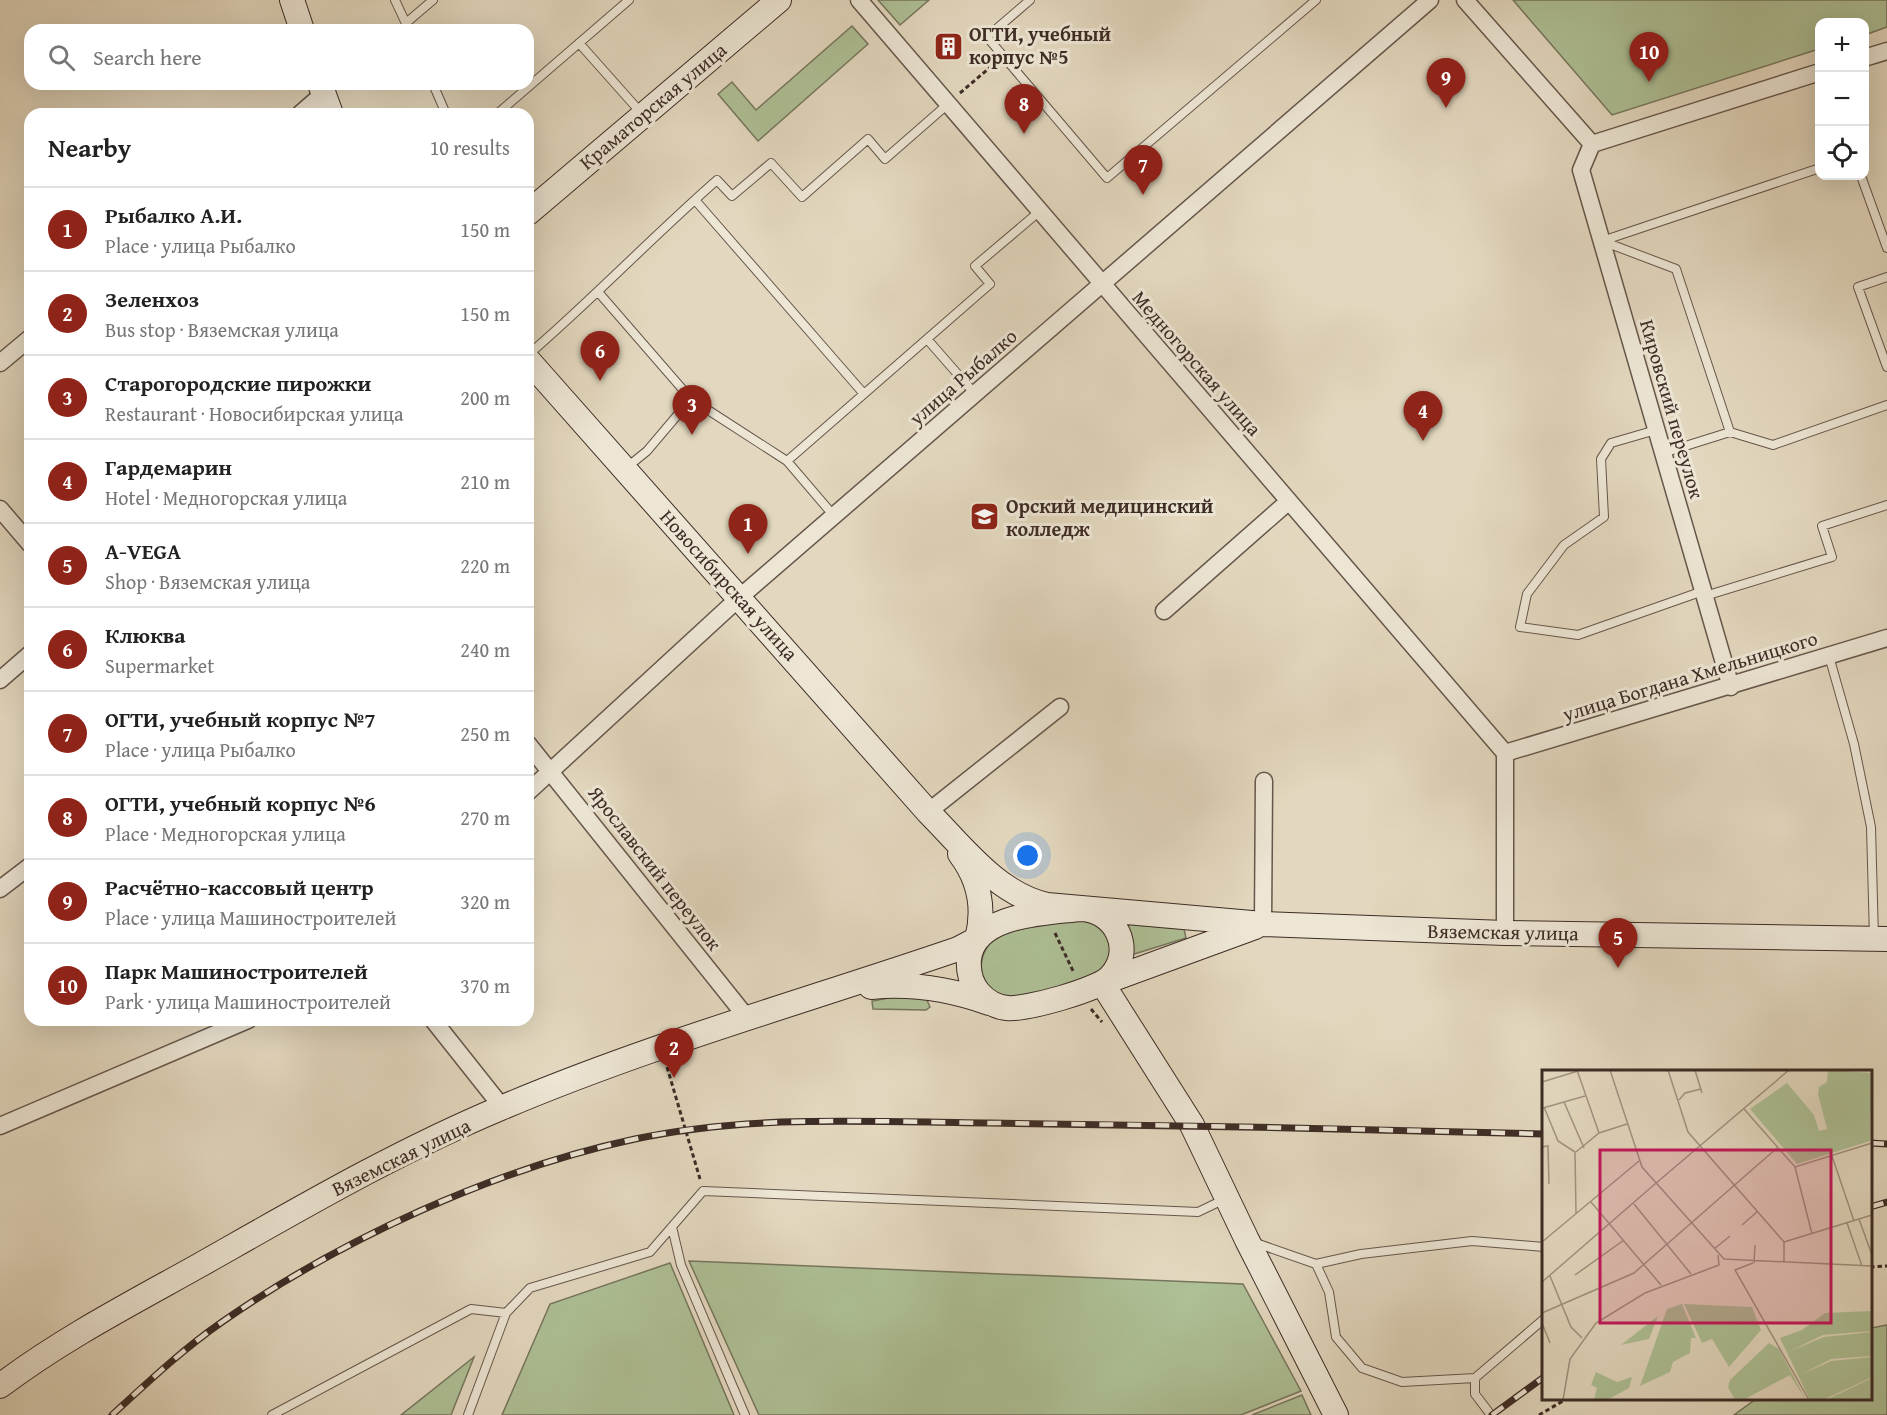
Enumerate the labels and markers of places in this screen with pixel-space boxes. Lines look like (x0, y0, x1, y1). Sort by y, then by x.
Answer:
place label: ОГТИ, учебный корпус №5 (969, 19, 1112, 71)
building icon: ОГТИ, учебный корпус №5 (932, 30, 964, 62)
pin: 10 (1630, 32, 1668, 82)
pin: 9 (1426, 58, 1466, 108)
pin: 8 (1004, 84, 1044, 134)
pin: 7 (1124, 146, 1162, 195)
pin: 6 (580, 332, 620, 381)
pin: 3 (672, 386, 712, 435)
pin: 4 (1404, 392, 1442, 441)
place label: Орский медицинский колледж (1006, 491, 1214, 543)
school or university icon: Орский медицинский колледж (969, 501, 1001, 533)
pin: 1 (728, 504, 768, 554)
pin: 5 (1598, 918, 1638, 968)
pin: 2 (654, 1028, 694, 1078)

